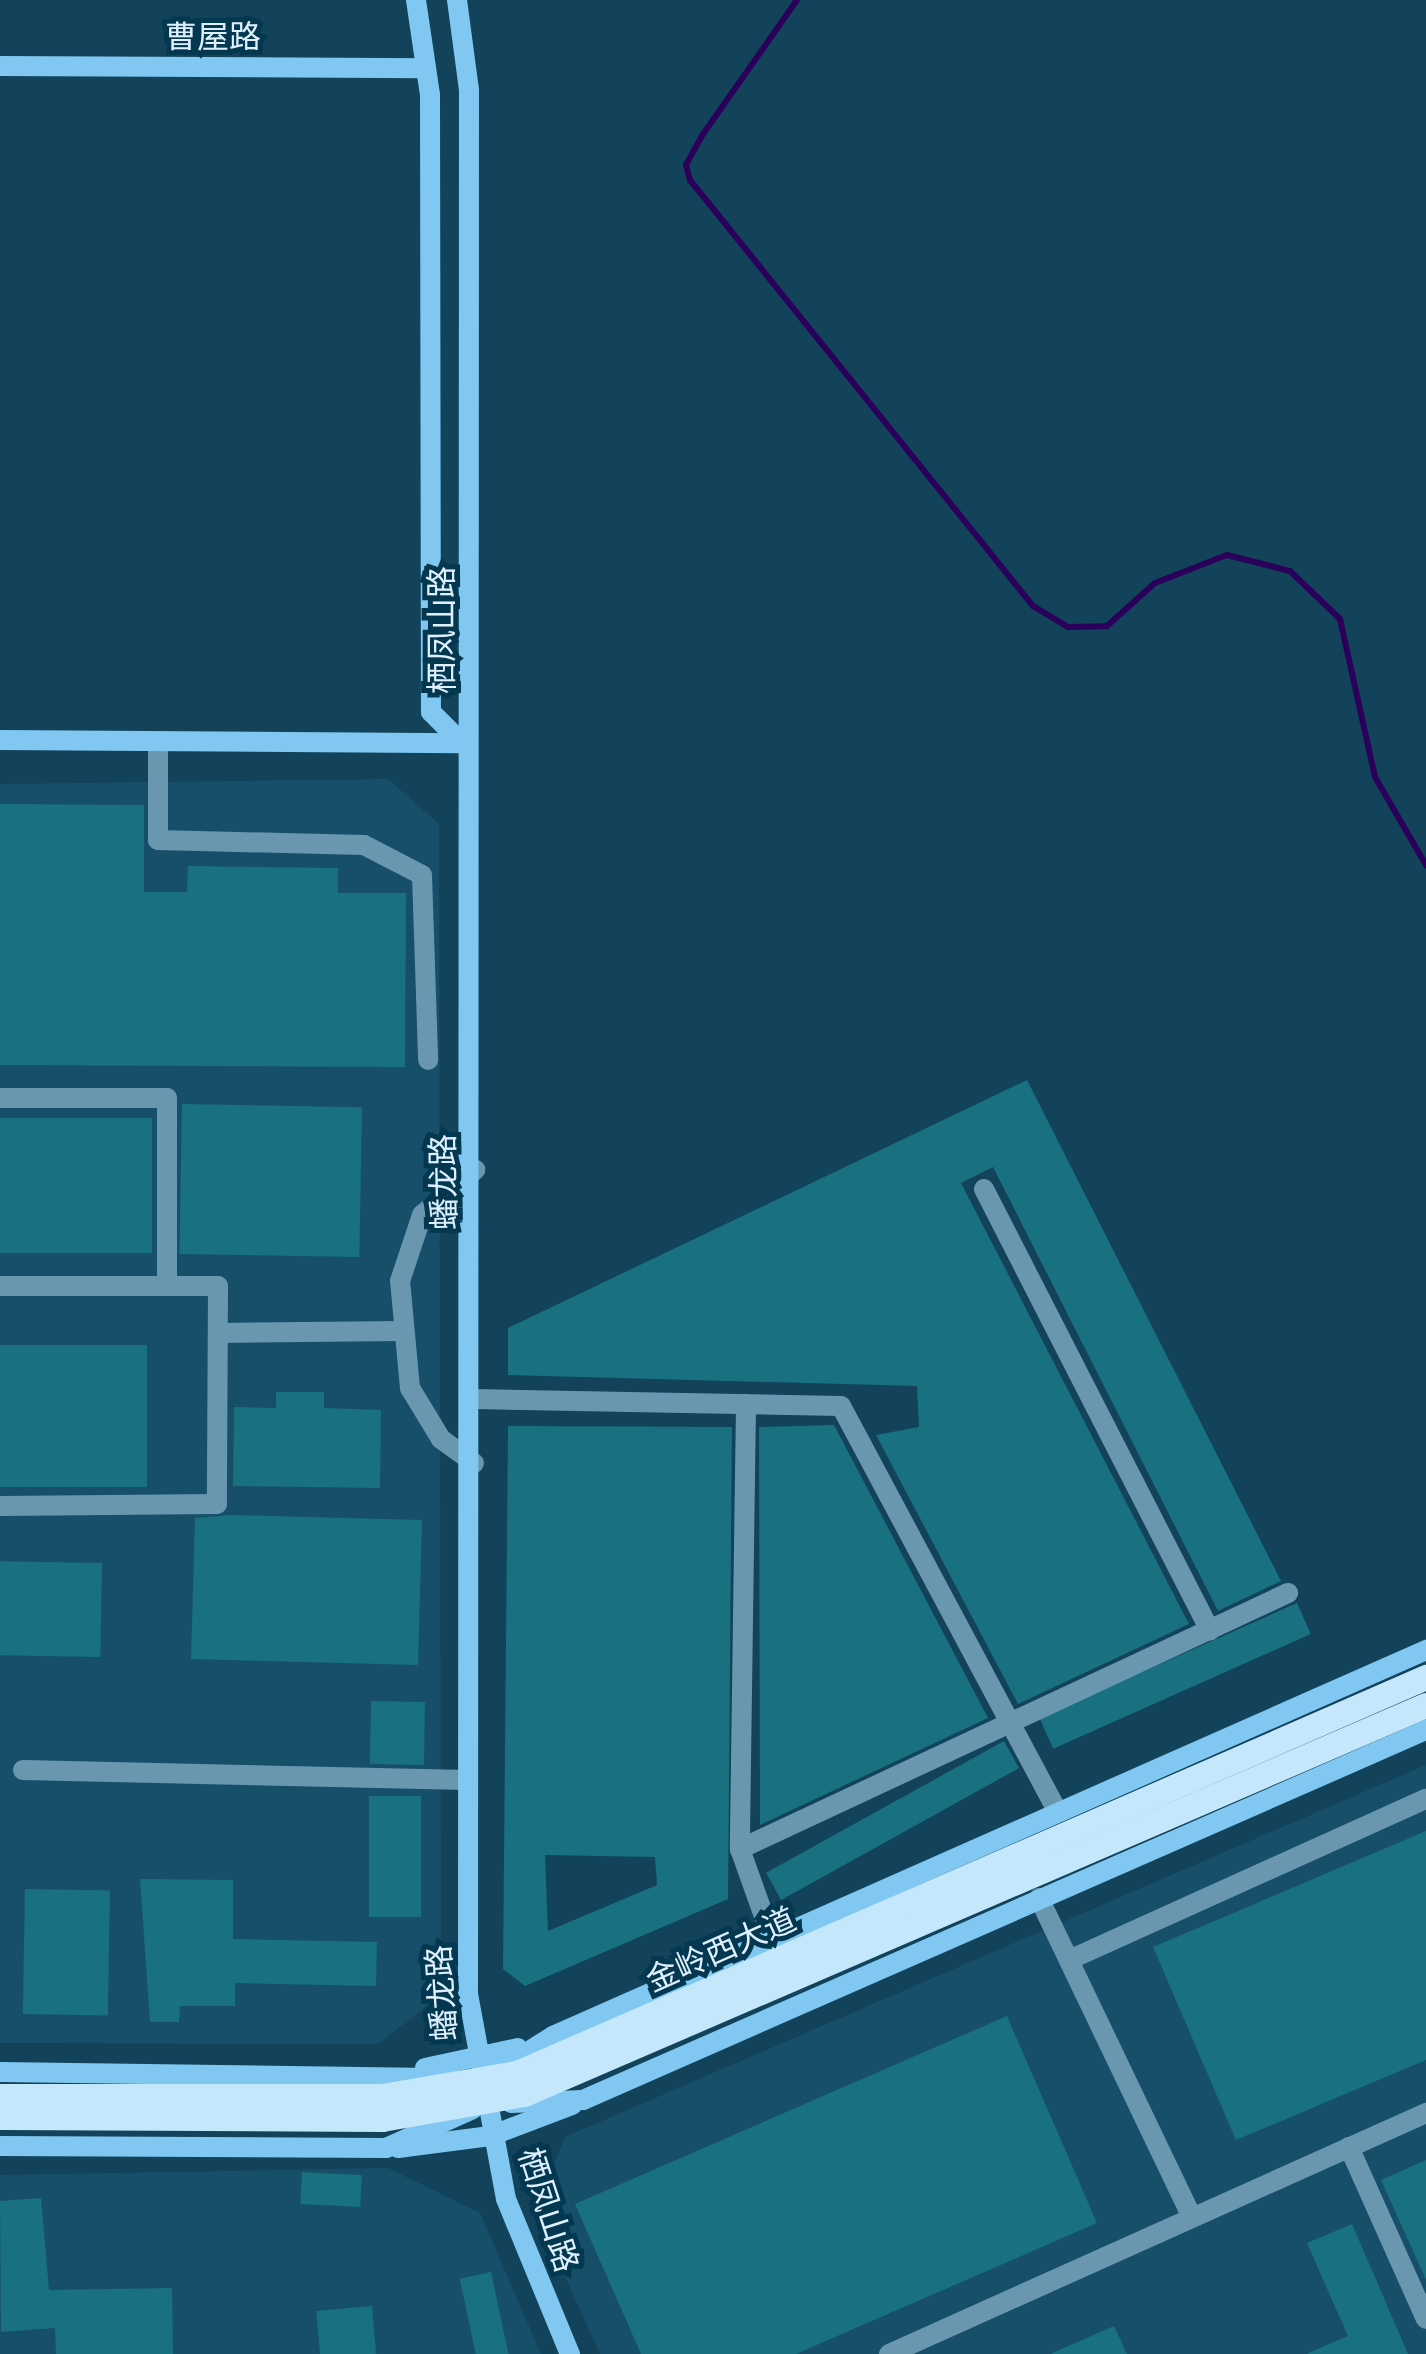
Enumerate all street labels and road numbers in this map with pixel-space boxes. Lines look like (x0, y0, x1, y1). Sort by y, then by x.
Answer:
street label: 曹屋路 (165, 18, 261, 56)
street label: 栖凤山路 (423, 566, 461, 694)
street label: 蟠龙路 (424, 1134, 464, 1230)
street label: 金岭西大道 (640, 1900, 802, 2000)
street label: 蟠龙路 (419, 1944, 465, 2042)
street label: 栖凤山路 (510, 2143, 586, 2277)

